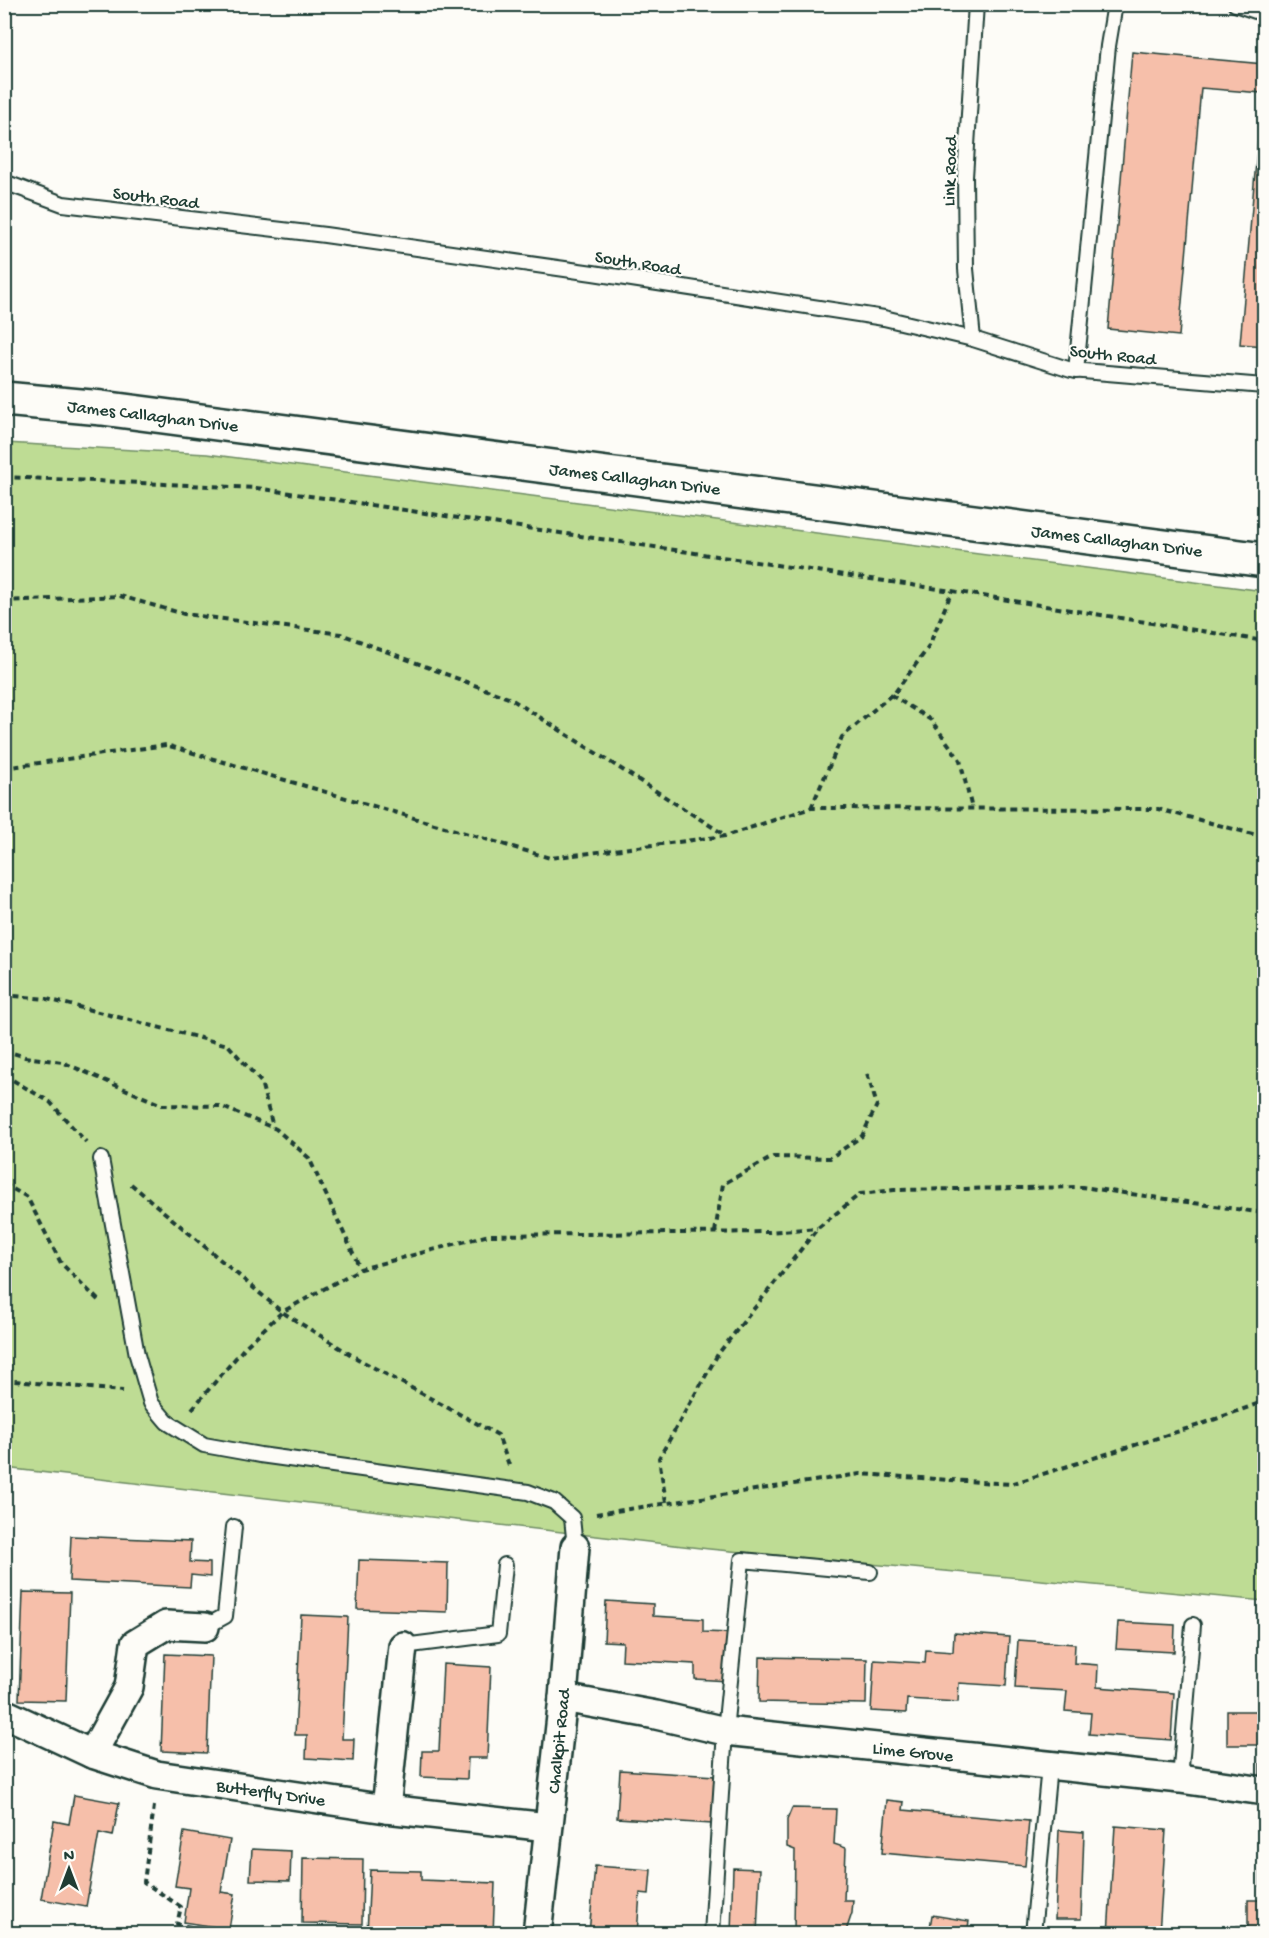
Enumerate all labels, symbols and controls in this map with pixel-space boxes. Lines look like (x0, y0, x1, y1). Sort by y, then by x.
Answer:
street label: Link Road (940, 134, 963, 207)
street label: South Road (111, 184, 201, 215)
street label: South Road (593, 247, 684, 282)
street label: South Road (1069, 342, 1158, 372)
street label: James Callaghan Drive (66, 397, 240, 438)
street label: James Callaghan Drive (548, 460, 722, 501)
street label: James Callaghan Drive (1030, 522, 1204, 563)
street label: Chalkpit Road (545, 1686, 577, 1795)
street label: Lime Grove (871, 1739, 955, 1768)
street label: Butterfly Drive (214, 1776, 327, 1813)
north arrow (39, 1839, 99, 1899)
text: N (64, 1848, 75, 1867)

